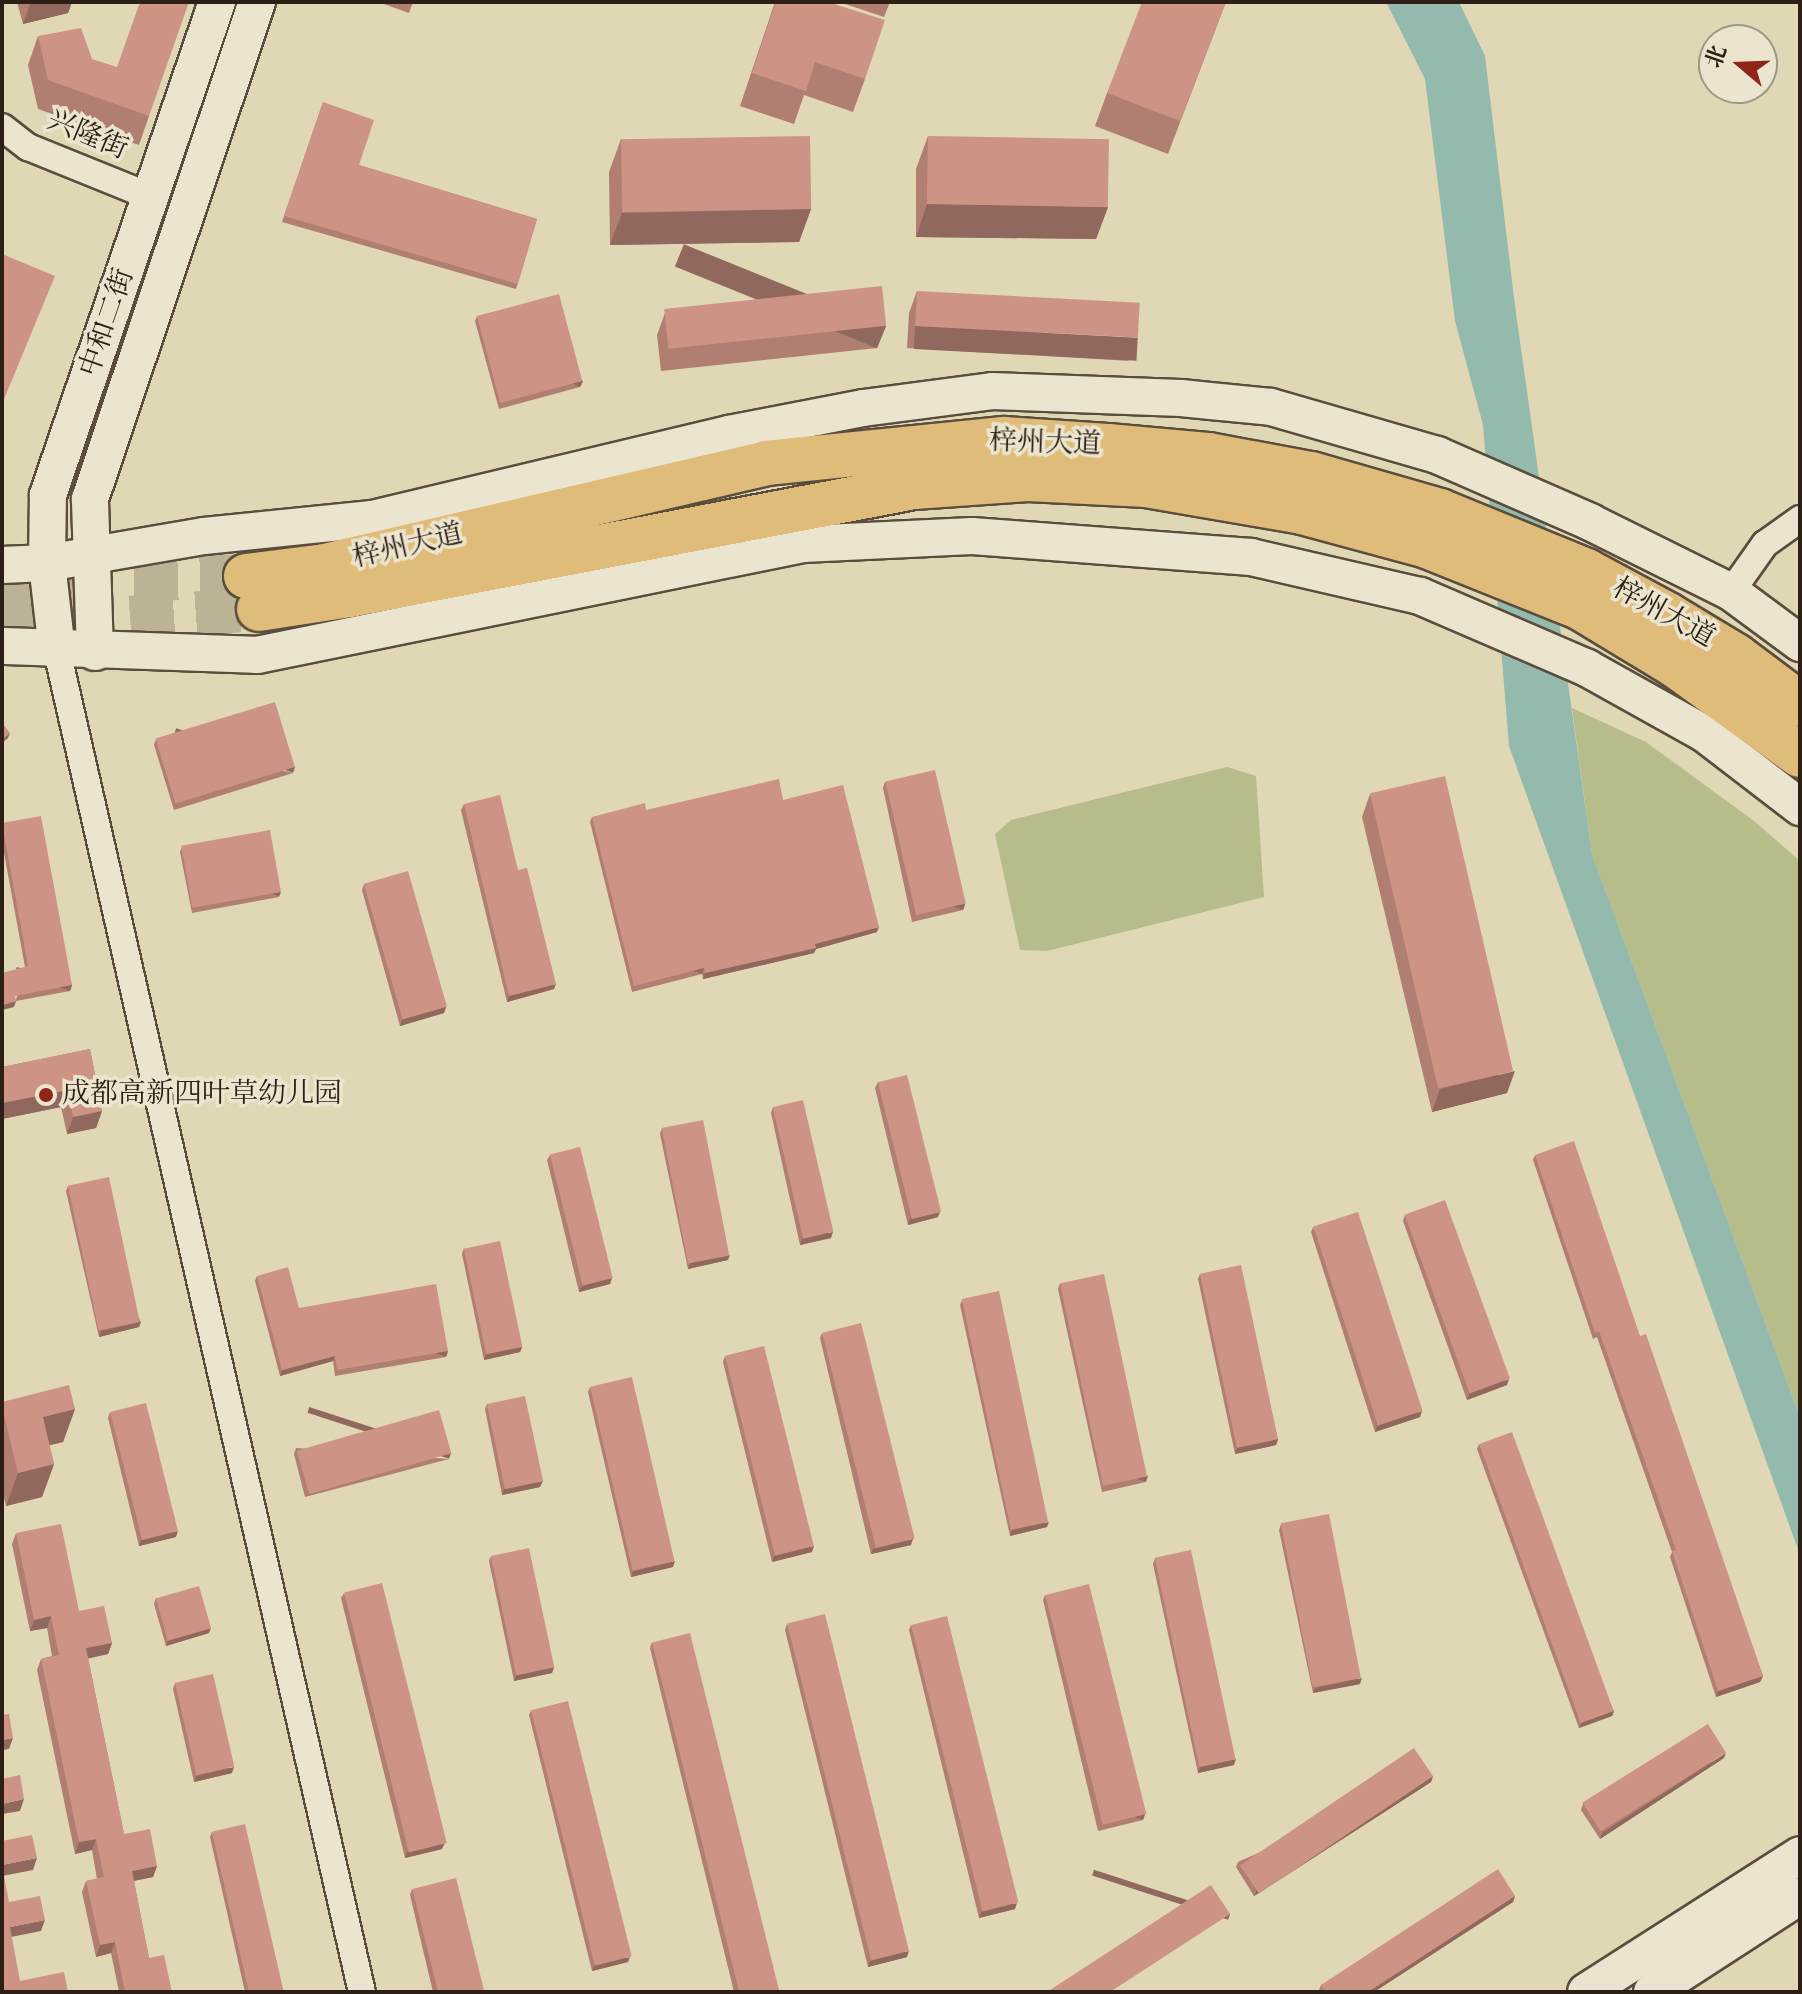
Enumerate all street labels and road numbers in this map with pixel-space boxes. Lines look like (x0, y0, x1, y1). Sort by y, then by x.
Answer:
street label: 兴隆街 (42, 104, 132, 168)
street label: 中和二街 (74, 265, 142, 381)
street label: 梓州大道 (988, 425, 1102, 463)
street label: 梓州大道 (350, 518, 466, 576)
street label: 梓州大道 (1606, 572, 1720, 656)

